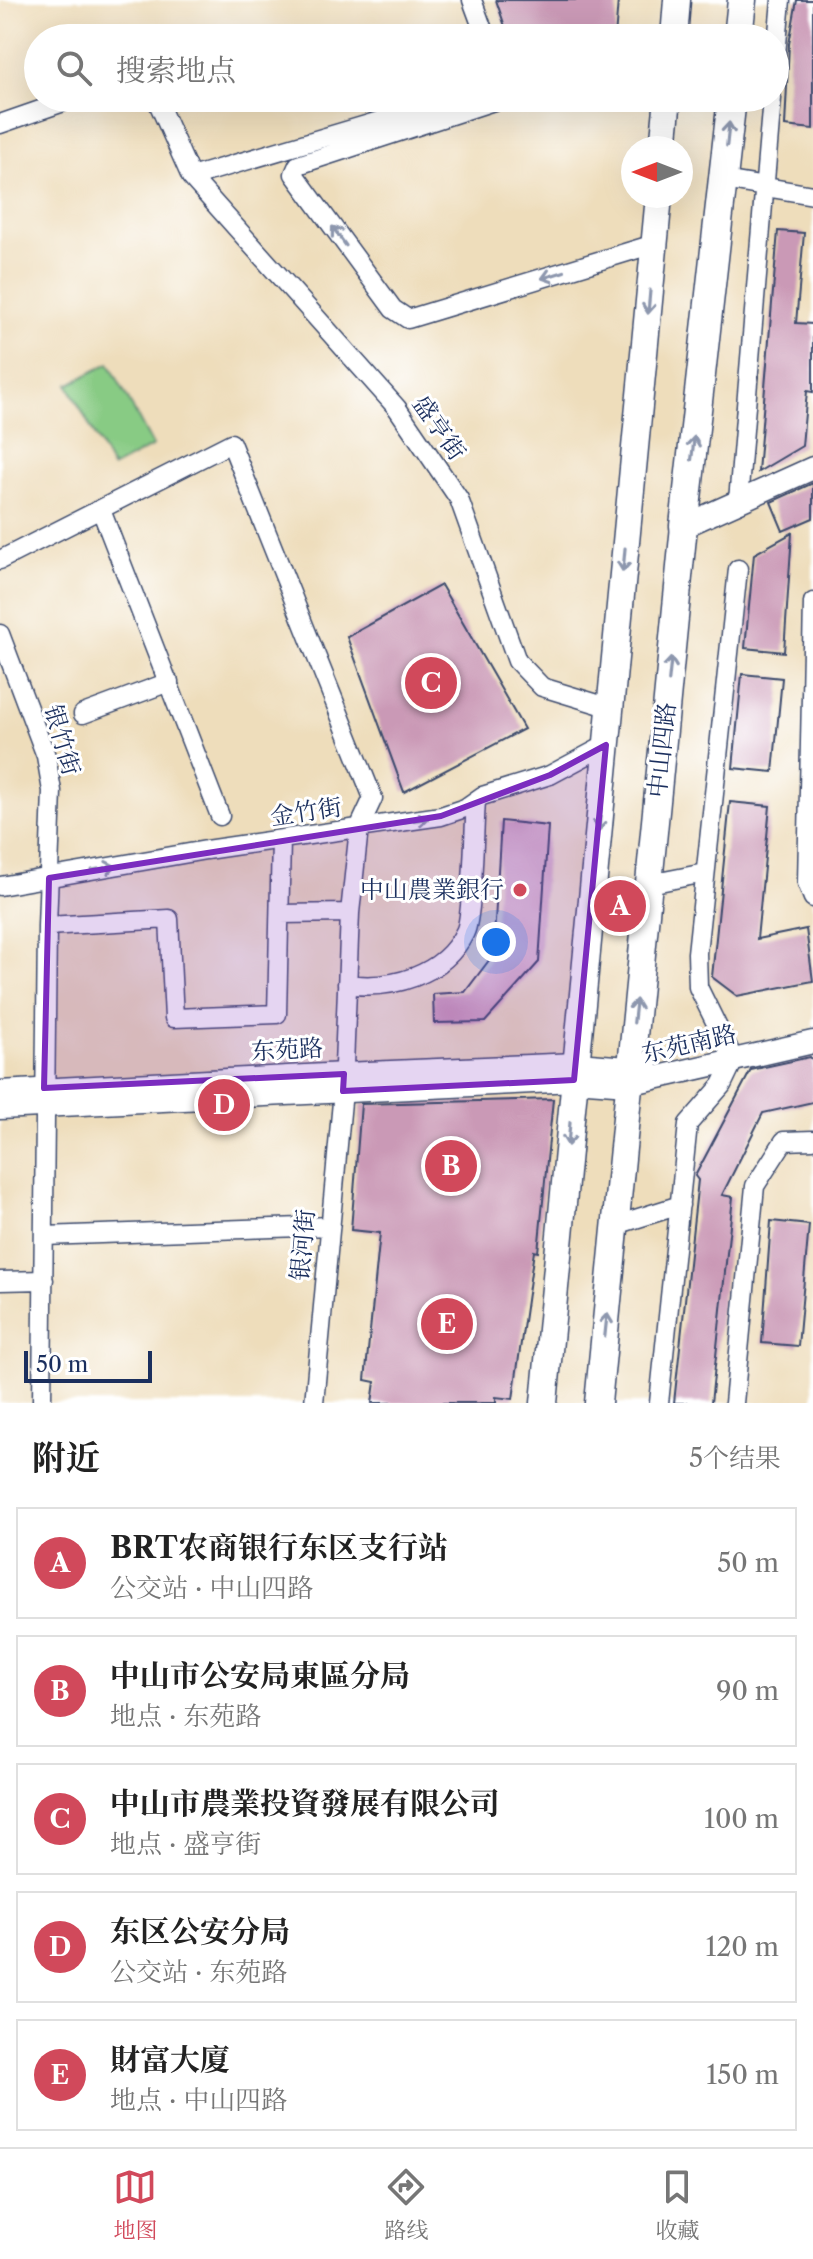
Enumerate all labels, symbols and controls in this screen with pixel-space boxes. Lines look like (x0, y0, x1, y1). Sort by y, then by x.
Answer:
search box (24, 24, 789, 112)
icon: search (52, 46, 96, 90)
text: 搜索地点 (116, 52, 236, 89)
one-way arrow (721, 121, 736, 148)
north arrow (621, 136, 693, 208)
one-way arrow (331, 226, 348, 247)
one-way arrow (540, 268, 566, 283)
one-way arrow (641, 288, 656, 314)
street label: 盛亨街 (407, 390, 472, 466)
one-way arrow (685, 435, 700, 462)
one-way arrow (617, 546, 632, 573)
pin: C (405, 653, 457, 713)
one-way arrow (662, 656, 677, 682)
street label: 银竹街 (39, 701, 86, 778)
street label: 中山四路 (642, 701, 681, 799)
street label: 金竹街 (268, 792, 344, 831)
one-way arrow (592, 805, 607, 832)
one-way arrow (404, 812, 429, 827)
one-way arrow (91, 860, 117, 875)
place label: 中山農業銀行 (360, 875, 504, 904)
pin: A (594, 876, 646, 936)
marker: 中山農業銀行 (511, 881, 529, 899)
your location (476, 922, 516, 962)
one-way arrow (627, 998, 642, 1025)
street label: 东苑南路 (639, 1019, 739, 1068)
street label: 东苑路 (250, 1033, 324, 1066)
pin: D (198, 1075, 250, 1135)
one-way arrow (562, 1120, 577, 1147)
pin: B (425, 1136, 477, 1196)
street label: 银河街 (285, 1208, 320, 1282)
pin: E (421, 1294, 473, 1354)
one-way arrow (599, 1312, 614, 1339)
scale bar (24, 1347, 152, 1383)
text: 50 m (36, 1351, 88, 1378)
text: 附近 (32, 1437, 100, 1479)
text: 5个结果 (689, 1442, 781, 1474)
text: BRT农商银行东区支行站 (110, 1529, 448, 1566)
text: A (50, 1547, 70, 1579)
text: 50 m (717, 1547, 779, 1579)
text: 公交站 · 中山四路 (110, 1572, 313, 1604)
text: 中山市公安局東區分局 (110, 1657, 410, 1694)
text: B (50, 1675, 70, 1707)
text: 90 m (716, 1675, 779, 1707)
text: 地点 · 东苑路 (110, 1700, 261, 1732)
text: 中山市農業投資發展有限公司 (110, 1785, 500, 1822)
text: C (50, 1803, 70, 1835)
text: 100 m (704, 1803, 779, 1835)
text: 地点 · 盛亨街 (110, 1828, 261, 1860)
text: 东区公安分局 (110, 1913, 290, 1950)
text: D (49, 1931, 71, 1963)
text: 120 m (705, 1931, 779, 1963)
text: 公交站 · 东苑路 (110, 1956, 287, 1988)
text: 財富大廈 (110, 2041, 230, 2078)
text: E (51, 2059, 69, 2091)
text: 150 m (706, 2059, 779, 2091)
text: 地点 · 中山四路 (110, 2084, 287, 2116)
tab: 地图 (113, 2165, 158, 2244)
tab: 路线 (384, 2165, 429, 2244)
tab: 收藏 (655, 2165, 700, 2244)

